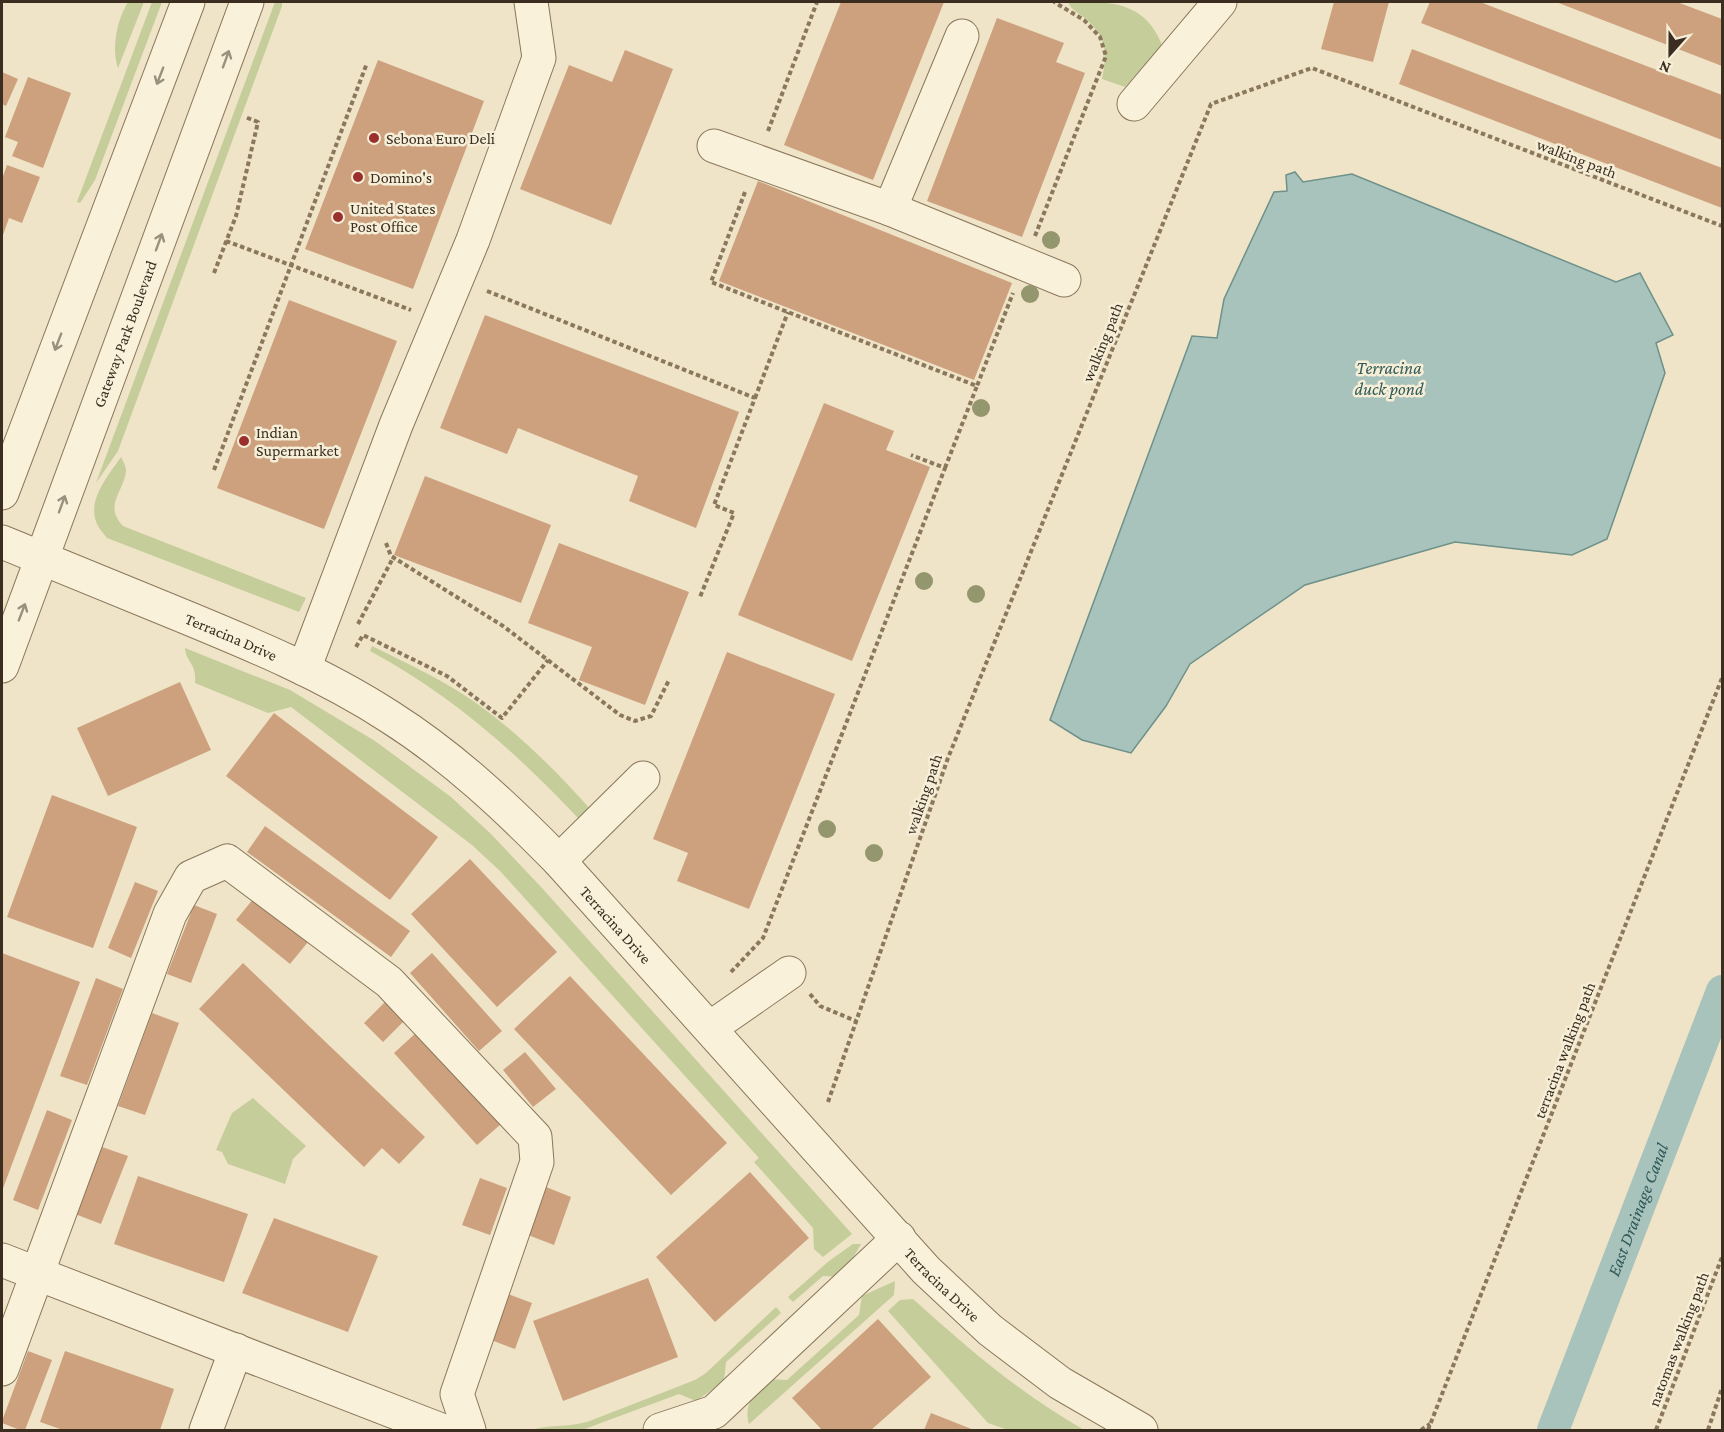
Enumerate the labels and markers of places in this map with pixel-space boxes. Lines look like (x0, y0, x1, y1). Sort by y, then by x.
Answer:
place label: Sebona Euro Deli (386, 130, 495, 147)
marker: Sebona Euro Deli (367, 131, 381, 145)
place label: Domino's (370, 169, 432, 186)
marker: Domino's (351, 170, 365, 184)
place label: United States Post Office (350, 200, 435, 235)
marker: United States Post Office (331, 210, 345, 224)
place label: Indian Supermarket (256, 424, 339, 460)
marker: Indian Supermarket (237, 434, 251, 448)

